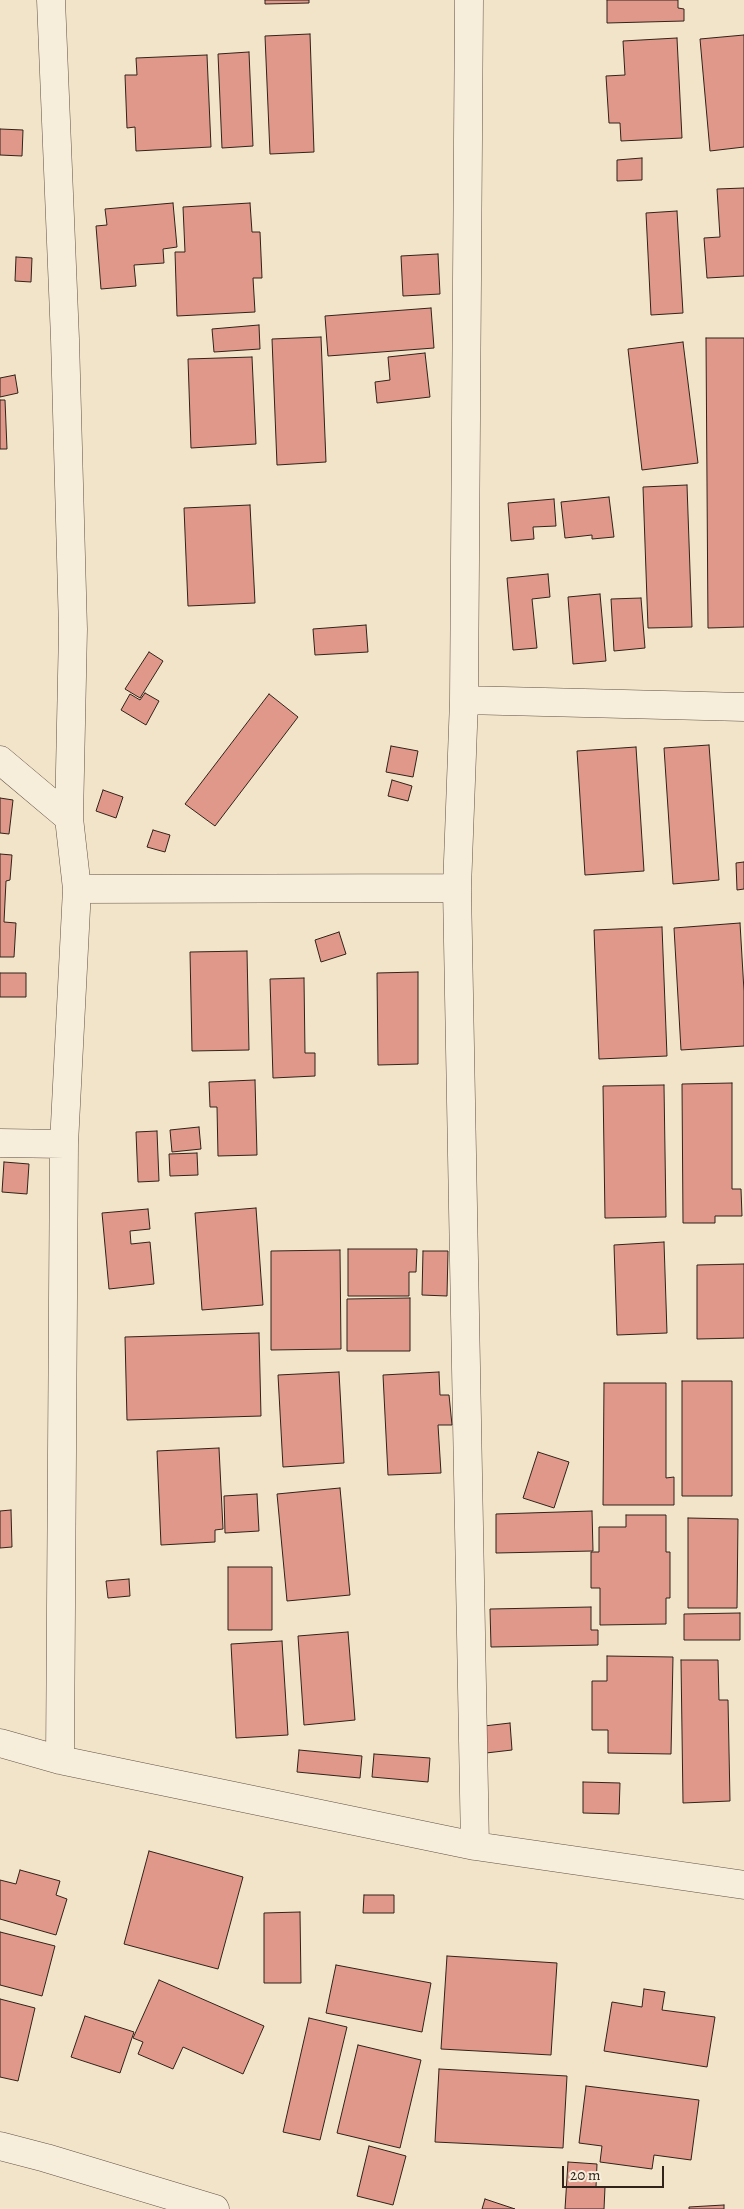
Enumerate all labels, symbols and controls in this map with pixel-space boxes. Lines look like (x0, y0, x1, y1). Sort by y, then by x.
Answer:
scale bar (564, 2156, 666, 2188)
text: 20 m (570, 2165, 601, 2185)

